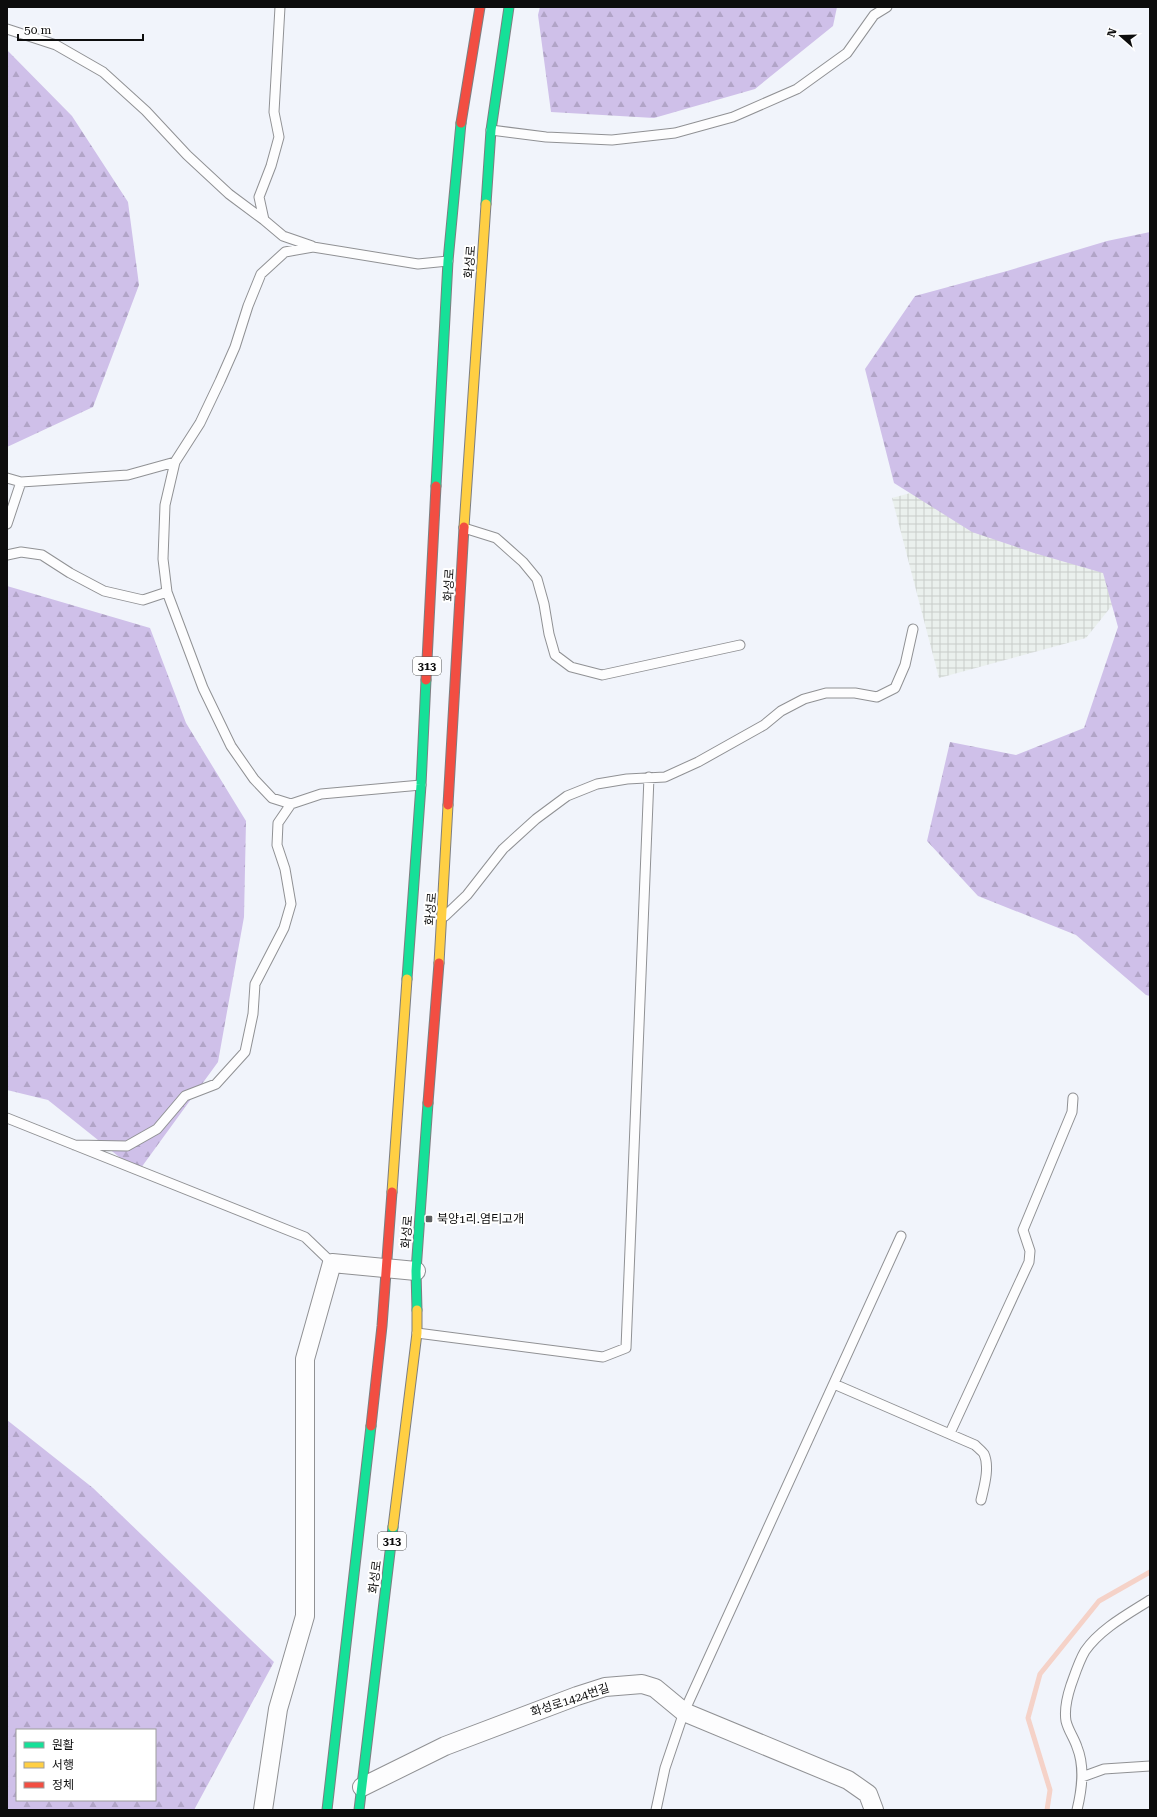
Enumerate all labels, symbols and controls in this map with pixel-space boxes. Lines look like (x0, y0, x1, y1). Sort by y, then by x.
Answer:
scale bar (18, 16, 143, 42)
north arrow (1101, 16, 1141, 56)
text: 50 m (24, 23, 51, 37)
text: N (1105, 26, 1120, 39)
street label: 화성로 (462, 245, 478, 279)
street label: 화성로 (441, 568, 457, 602)
road number: 313 (413, 657, 441, 675)
street label: 화성로 (423, 892, 439, 926)
place label: 북양1리.염티고개 (437, 1212, 524, 1226)
marker: 북양1리.염티고개 (424, 1214, 434, 1224)
street label: 화성로 (399, 1215, 415, 1249)
road number: 313 (378, 1532, 406, 1550)
street label: 화성로 (366, 1560, 384, 1594)
street label: 화성로1424번길 (529, 1681, 611, 1719)
legend (16, 1729, 156, 1801)
text: 원활 (52, 1738, 74, 1752)
text: 서행 (52, 1758, 74, 1772)
text: 정체 (52, 1778, 74, 1792)

